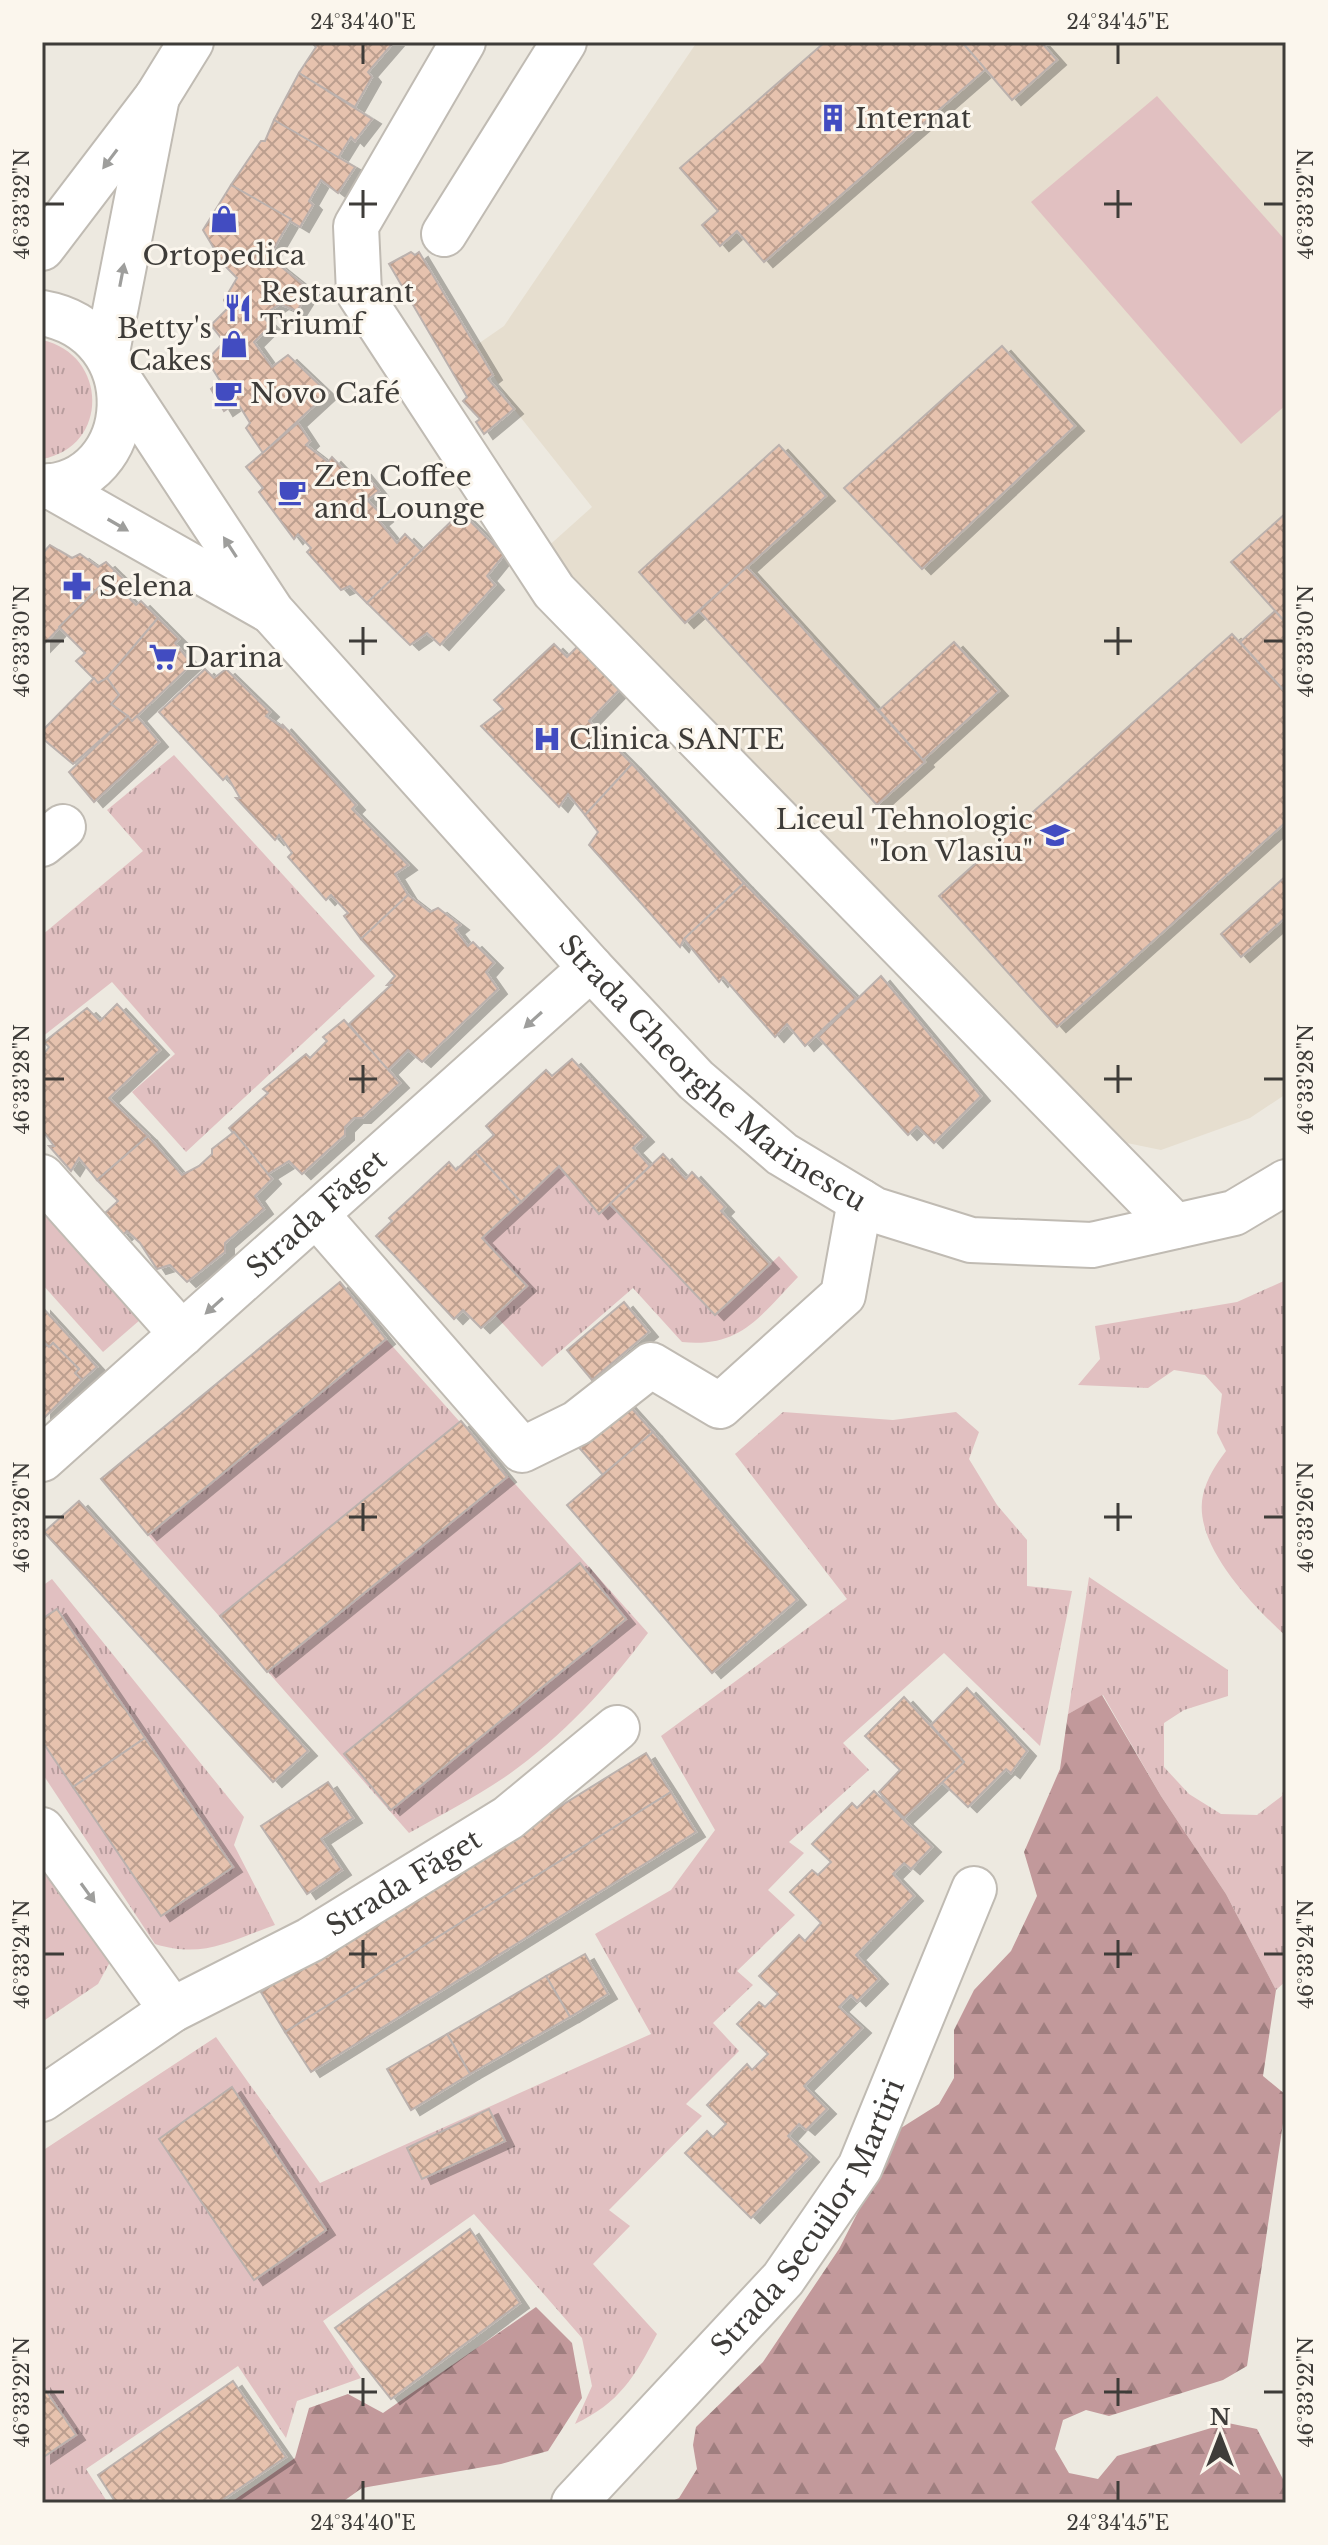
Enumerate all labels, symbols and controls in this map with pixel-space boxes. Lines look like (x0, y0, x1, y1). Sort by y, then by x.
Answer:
text: 24°34'40"E (310, 10, 416, 34)
text: 24°34'45"E (1067, 10, 1169, 34)
place label: Internat (855, 101, 972, 136)
building icon: Internat (818, 103, 848, 133)
text: 46°33'32"N (10, 149, 34, 259)
one-way arrow (102, 149, 118, 169)
text: 46°33'32"N (1294, 149, 1318, 259)
shop icon: Ortopedica (209, 204, 239, 234)
place label: Ortopedica (143, 238, 306, 273)
one-way arrow (116, 262, 129, 287)
place label: Restaurant Triumf (260, 275, 415, 342)
restaurant icon: Restaurant Triumf (223, 293, 253, 323)
place label: Betty's Cakes (117, 311, 212, 378)
shop icon: Betty's Cakes (219, 329, 249, 359)
place label: Novo Café (250, 376, 400, 411)
cafe icon: Novo Café (213, 378, 243, 408)
place label: Zen Coffee and Lounge (314, 459, 485, 526)
cafe icon: Zen Coffee and Lounge (277, 477, 307, 507)
one-way arrow (107, 518, 129, 532)
one-way arrow (223, 536, 237, 558)
place label: Selena (99, 569, 194, 604)
pharmacy icon: Selena (62, 571, 92, 601)
text: 46°33'30"N (10, 585, 34, 697)
text: 46°33'30"N (1294, 585, 1318, 697)
place label: Darina (185, 640, 283, 675)
supermarket icon: Darina (148, 642, 178, 672)
place label: Clinica SANTE (569, 722, 785, 757)
hospital icon: Clinica SANTE (532, 724, 562, 754)
place label: Liceul Tehnologic "Ion Vlasiu" (776, 802, 1033, 869)
school or university icon: Liceul Tehnologic "Ion Vlasiu" (1040, 820, 1070, 850)
street label: Strada Gheorghe Marinescu (552, 928, 873, 1219)
one-way arrow (523, 1011, 542, 1029)
text: 46°33'28"N (10, 1024, 34, 1134)
text: 46°33'28"N (1294, 1024, 1318, 1134)
street label: Strada Făget (239, 1142, 394, 1286)
one-way arrow (204, 1296, 223, 1314)
text: 46°33'26"N (10, 1462, 34, 1572)
text: 46°33'26"N (1294, 1462, 1318, 1572)
street label: Strada Făget (320, 1822, 488, 1944)
one-way arrow (79, 1882, 95, 1903)
text: 46°33'24"N (10, 1899, 34, 2009)
text: 46°33'24"N (1294, 1899, 1318, 2009)
street label: Strada Secuilor Martiri (704, 2074, 912, 2363)
text: 46°33'22"N (10, 2337, 34, 2447)
text: 46°33'22"N (1294, 2337, 1318, 2447)
north arrow (1180, 2397, 1260, 2477)
text: N (1210, 2404, 1231, 2431)
text: 24°34'40"E (310, 2511, 416, 2535)
text: 24°34'45"E (1067, 2511, 1169, 2535)

